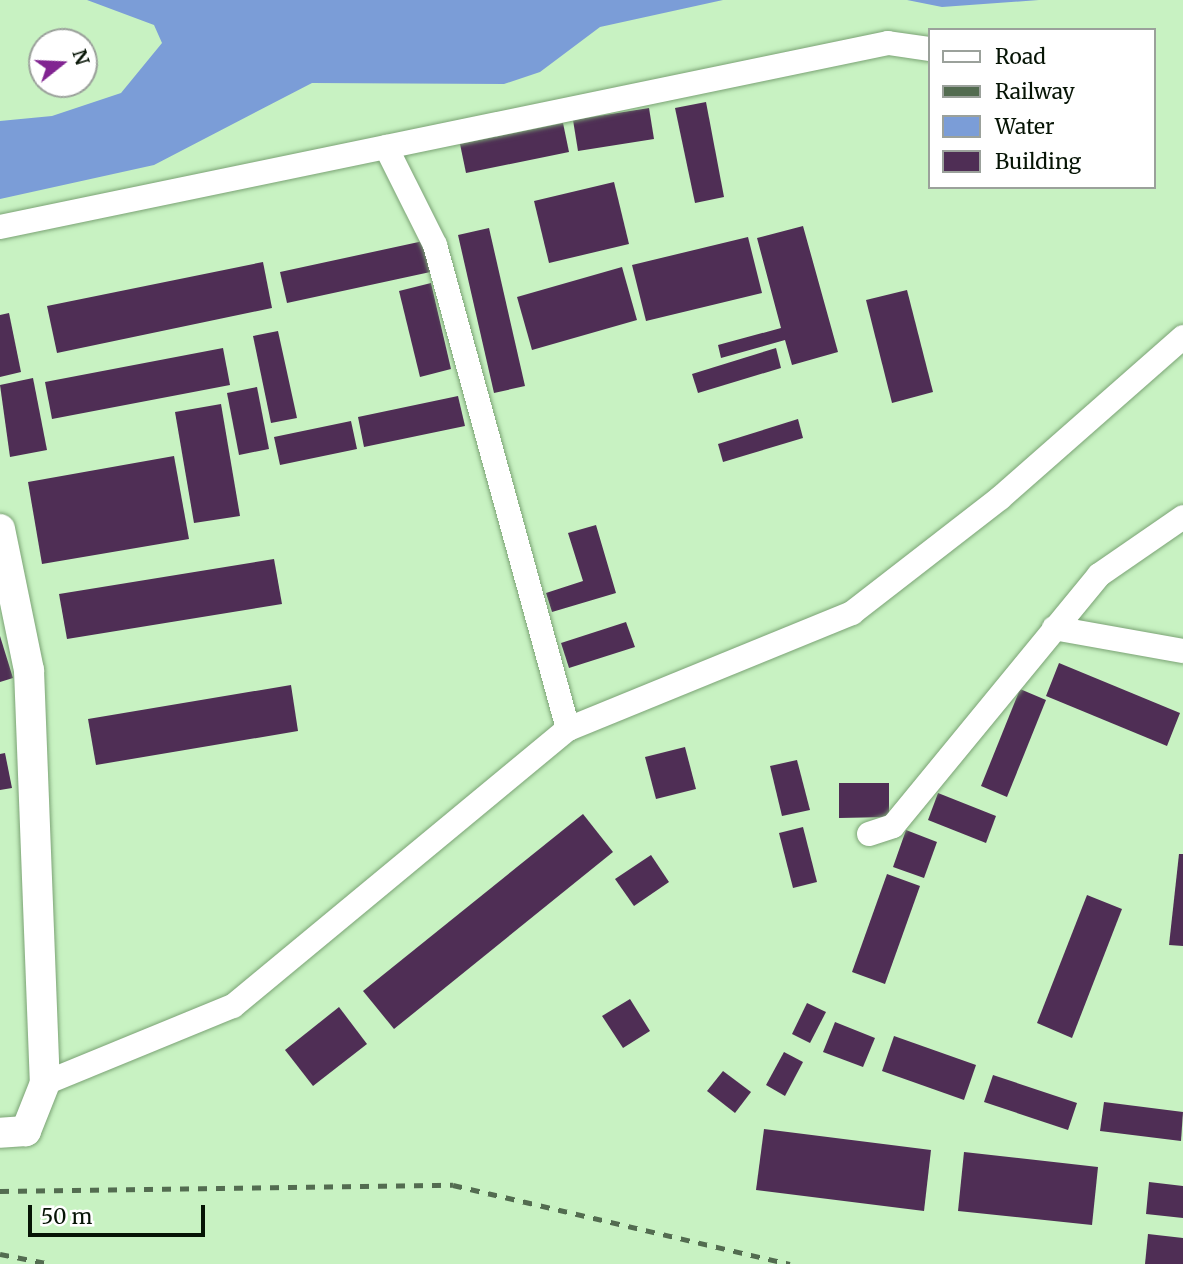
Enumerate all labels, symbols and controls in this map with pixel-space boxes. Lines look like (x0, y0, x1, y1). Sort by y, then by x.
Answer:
north arrow (28, 28, 98, 98)
legend (928, 28, 1155, 189)
text: Road (995, 43, 1046, 70)
text: N (67, 46, 95, 68)
text: Railway (995, 78, 1075, 105)
text: Water (995, 113, 1054, 140)
text: Building (995, 148, 1081, 175)
scale bar (32, 1190, 208, 1234)
text: 50 m (41, 1203, 92, 1230)

